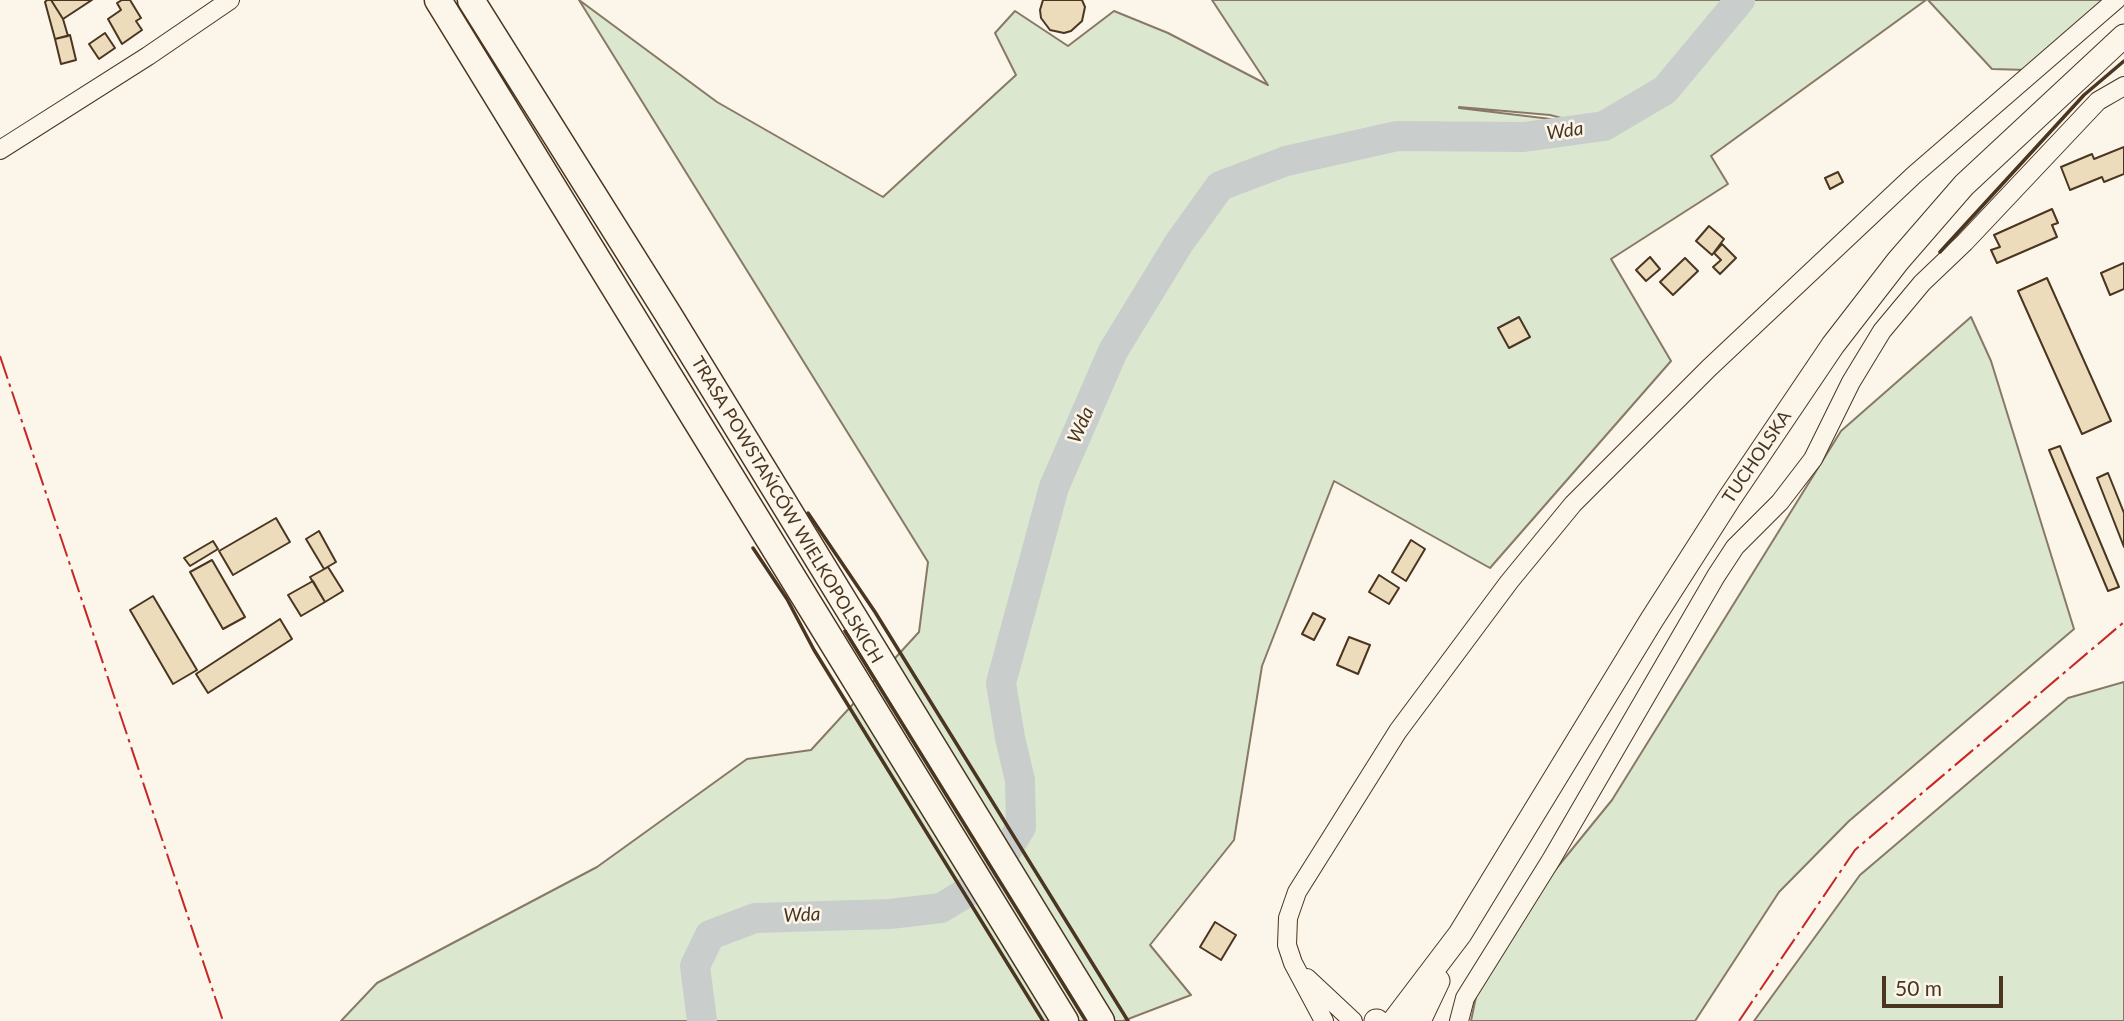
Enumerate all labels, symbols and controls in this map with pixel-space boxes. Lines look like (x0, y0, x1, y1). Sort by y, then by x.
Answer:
water label: Wda (1545, 117, 1585, 145)
street label: TRASA POWSTAŃCÓW WIELKOPOLSKICH (687, 353, 887, 667)
water label: Wda (1063, 403, 1099, 447)
street label: TUCHOLSKA (1718, 407, 1796, 507)
water label: Wda (783, 903, 821, 927)
scale bar (1886, 962, 2007, 1006)
text: 50 m (1895, 975, 1942, 1000)

